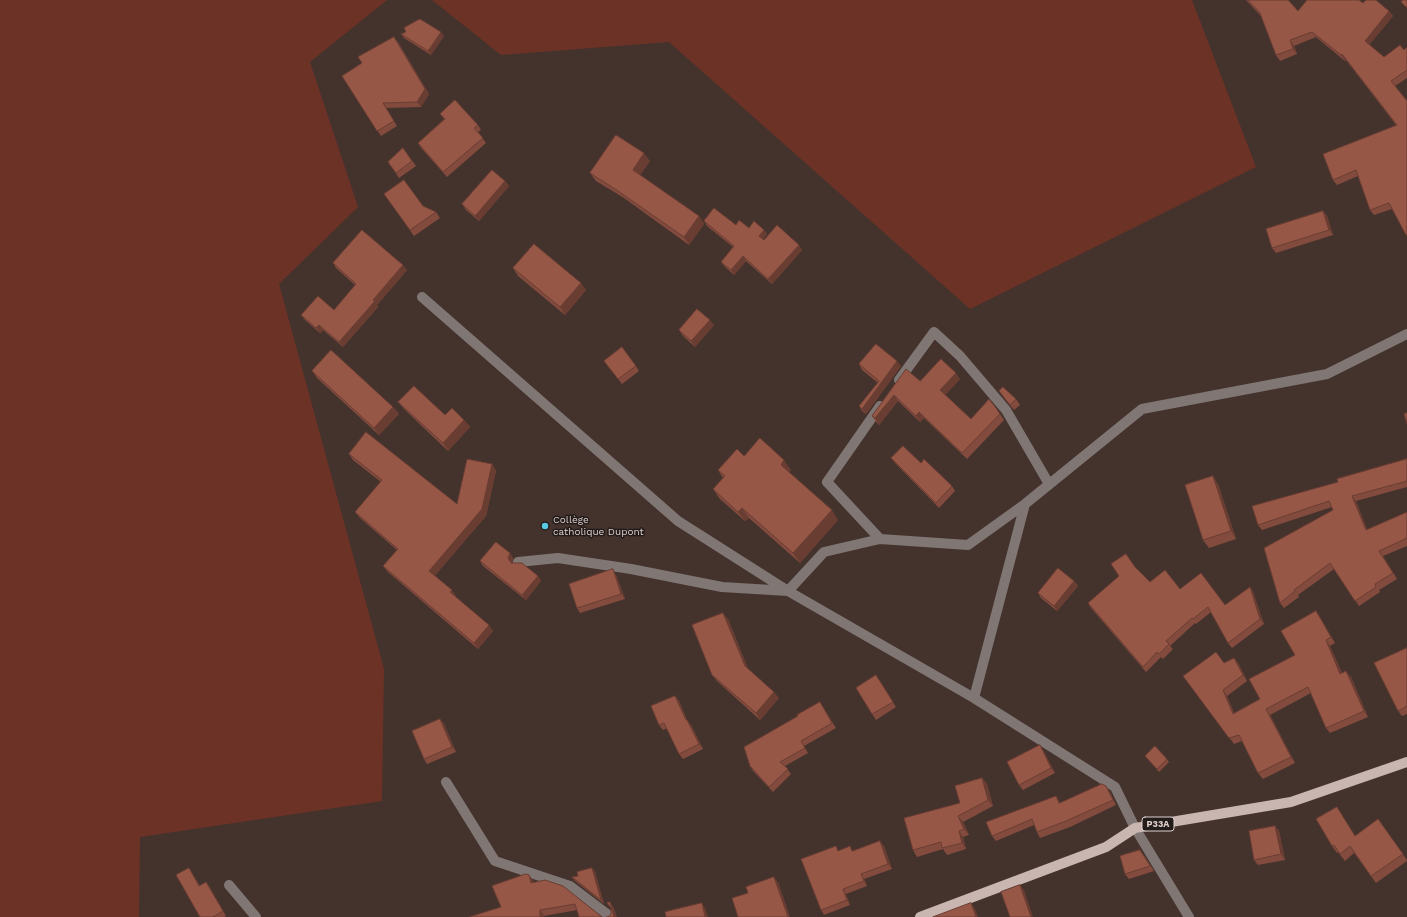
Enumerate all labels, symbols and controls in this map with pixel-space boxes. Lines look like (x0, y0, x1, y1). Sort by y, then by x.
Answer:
place label: Collège catholique Dupont (553, 514, 644, 538)
marker: Collège catholique Dupont (540, 521, 550, 531)
road number: P33A (1142, 817, 1174, 831)

